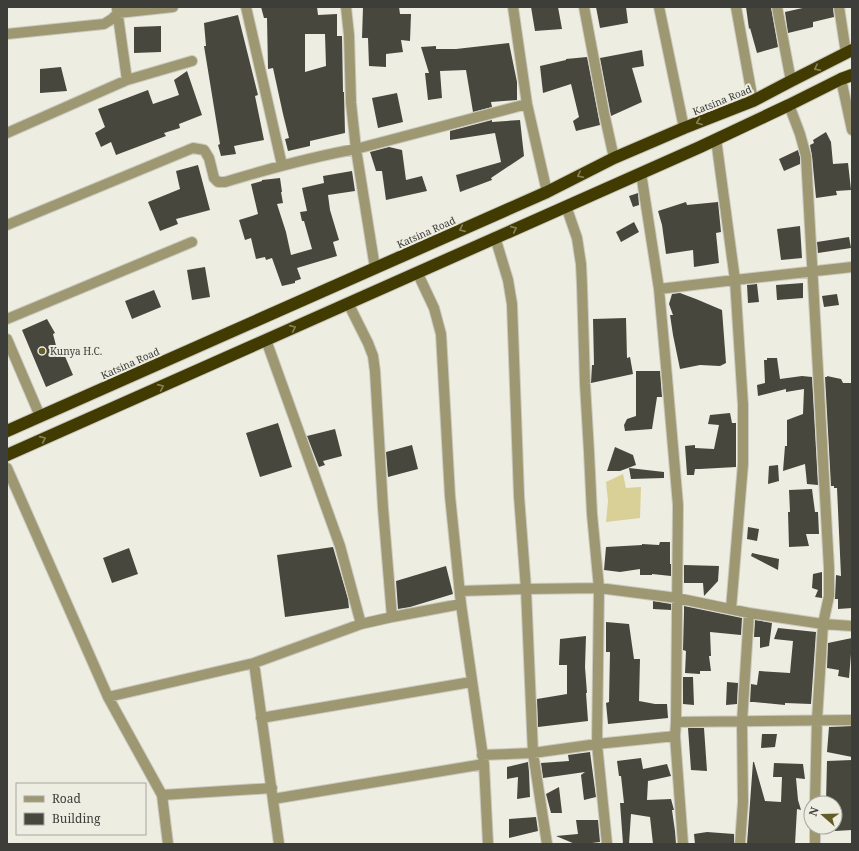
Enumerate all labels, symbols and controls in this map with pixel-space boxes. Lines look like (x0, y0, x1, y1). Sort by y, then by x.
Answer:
one-way arrow (814, 63, 821, 71)
street label: Katsina Road (690, 82, 754, 118)
one-way arrow (696, 117, 703, 125)
one-way arrow (577, 170, 585, 178)
street label: Katsina Road (395, 213, 457, 251)
one-way arrow (459, 224, 467, 232)
one-way arrow (509, 226, 517, 234)
one-way arrow (289, 325, 296, 333)
place label: Kunya H.C. (50, 344, 102, 358)
street label: Katsina Road (99, 344, 161, 382)
marker: Kunya H.C. (37, 346, 47, 356)
one-way arrow (158, 383, 165, 391)
one-way arrow (38, 436, 46, 444)
legend (16, 783, 146, 835)
text: Road (52, 790, 82, 807)
north arrow (803, 795, 843, 835)
text: N (805, 804, 822, 818)
text: Building (52, 810, 101, 827)

